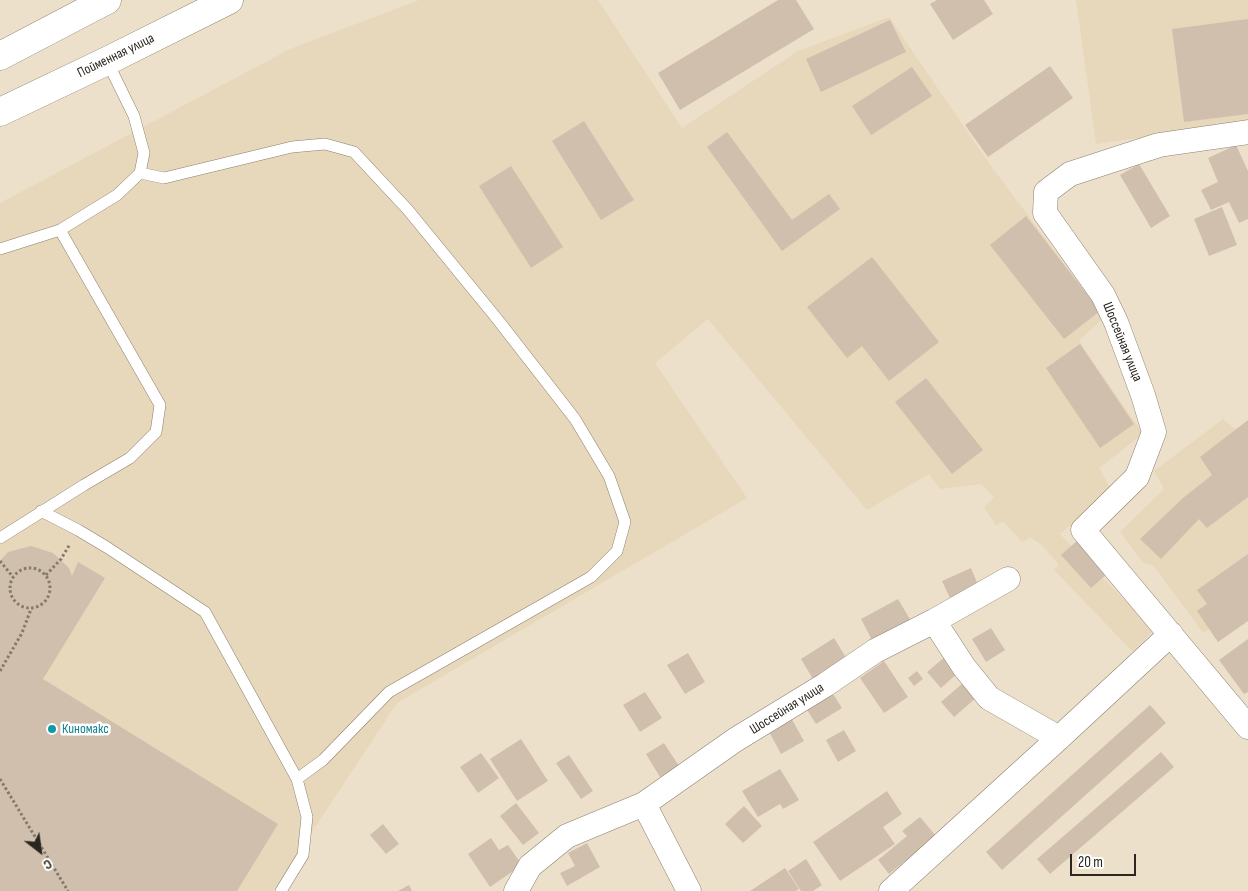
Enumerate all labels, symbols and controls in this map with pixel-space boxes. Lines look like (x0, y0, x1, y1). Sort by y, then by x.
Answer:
street label: Пойменная улица (75, 30, 157, 82)
street label: Шоссейная улица (1098, 300, 1146, 384)
street label: Шоссейная улица (747, 680, 827, 738)
place label: Киномакс (62, 721, 109, 737)
marker: Киномакс (46, 723, 58, 735)
north arrow (15, 826, 65, 876)
scale bar (1073, 844, 1139, 876)
text: 20 m (1078, 853, 1103, 872)
text: С (40, 855, 55, 874)

